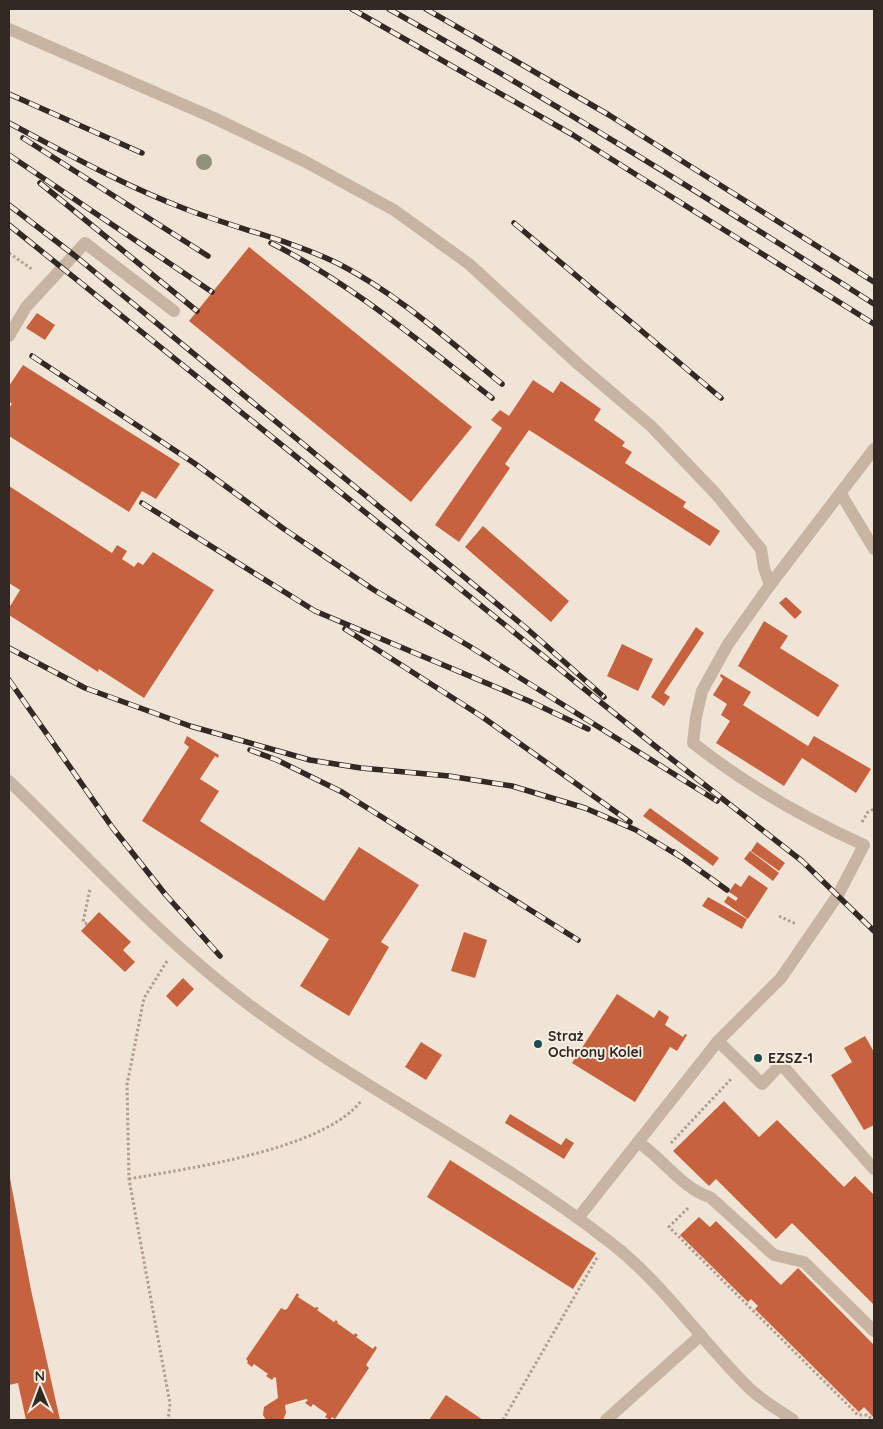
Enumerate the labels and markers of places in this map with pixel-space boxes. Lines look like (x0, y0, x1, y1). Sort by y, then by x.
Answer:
place label: Straż Ochrony Kolei (548, 1027, 642, 1061)
marker: Straż Ochrony Kolei (532, 1038, 544, 1050)
place label: EZSZ-1 (768, 1049, 813, 1067)
marker: EZSZ-1 (752, 1052, 764, 1064)

